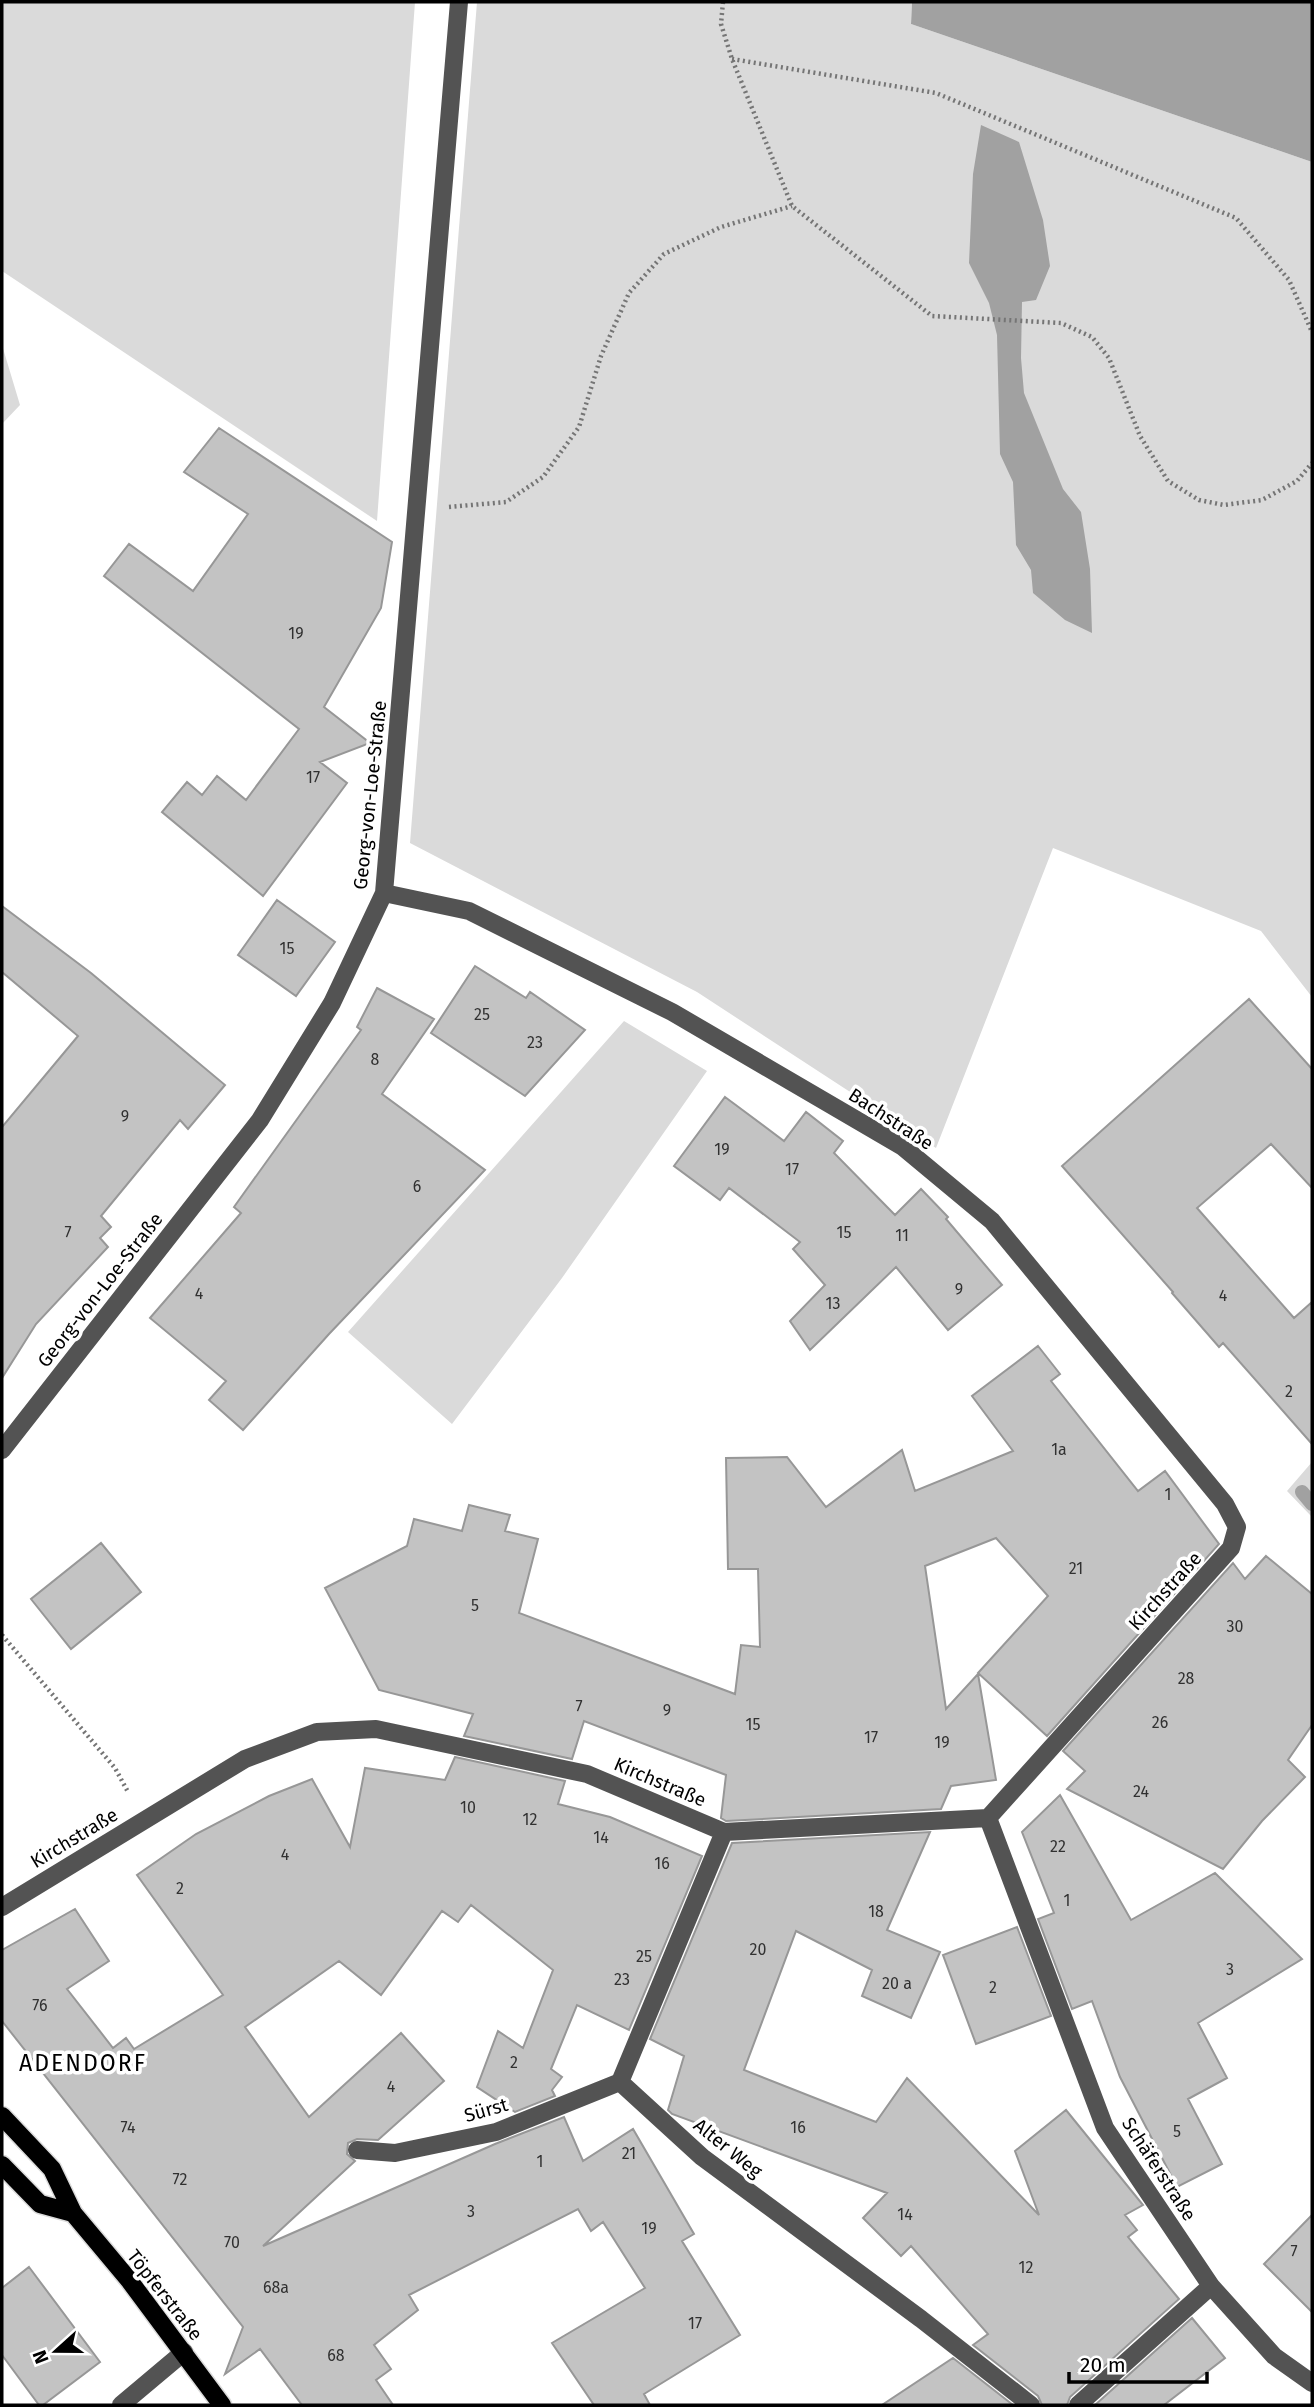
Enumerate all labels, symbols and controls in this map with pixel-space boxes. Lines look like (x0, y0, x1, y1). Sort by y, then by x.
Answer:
house number: 19 (288, 624, 304, 643)
street label: Georg-von-Loe-Straße (349, 699, 391, 891)
house number: 17 (306, 768, 320, 787)
house number: 15 (280, 939, 294, 958)
house number: 25 (474, 1005, 490, 1024)
house number: 23 (527, 1033, 543, 1052)
house number: 8 (371, 1050, 380, 1069)
street label: Bachstraße (844, 1083, 938, 1155)
house number: 9 (121, 1107, 129, 1126)
house number: 19 (714, 1140, 730, 1159)
house number: 17 (785, 1160, 799, 1179)
house number: 6 (413, 1177, 421, 1196)
street label: Georg-von-Loe-Straße (32, 1208, 168, 1372)
house number: 7 (64, 1223, 72, 1242)
house number: 15 (837, 1223, 851, 1242)
house number: 11 (895, 1226, 909, 1245)
house number: 9 (955, 1280, 963, 1299)
house number: 4 (195, 1284, 204, 1303)
house number: 4 (1219, 1286, 1228, 1305)
house number: 13 (826, 1294, 840, 1313)
house number: 2 (1285, 1382, 1293, 1401)
house number: 1a (1051, 1440, 1067, 1459)
house number: 1 (1165, 1485, 1171, 1504)
street label: Kirchstraße (1124, 1547, 1206, 1635)
house number: 21 (1069, 1559, 1083, 1578)
house number: 5 (471, 1596, 479, 1615)
house number: 30 (1227, 1617, 1244, 1636)
house number: 28 (1178, 1669, 1195, 1688)
house number: 7 (575, 1697, 583, 1716)
house number: 9 (663, 1701, 671, 1720)
house number: 26 (1152, 1713, 1168, 1732)
house number: 15 (746, 1715, 760, 1734)
house number: 17 (864, 1728, 878, 1747)
house number: 19 (934, 1733, 950, 1752)
street label: Kirchstraße (610, 1752, 710, 1812)
house number: 24 (1133, 1782, 1149, 1801)
house number: 10 (460, 1798, 476, 1817)
street label: Kirchstraße (26, 1803, 122, 1873)
house number: 12 (523, 1810, 537, 1829)
house number: 14 (593, 1828, 609, 1847)
house number: 22 (1050, 1837, 1066, 1856)
house number: 4 (281, 1845, 290, 1864)
house number: 16 (654, 1854, 670, 1873)
house number: 2 (176, 1879, 184, 1898)
house number: 1 (1064, 1891, 1070, 1910)
house number: 18 (868, 1902, 884, 1921)
house number: 20 (750, 1940, 766, 1959)
house number: 25 (636, 1947, 652, 1966)
house number: 3 (1226, 1960, 1234, 1979)
house number: 23 (614, 1970, 630, 1989)
house number: 20 a (882, 1974, 912, 1993)
house number: 2 (989, 1978, 997, 1997)
house number: 76 (32, 1996, 48, 2015)
district label: ADENDORF (19, 2049, 147, 2077)
house number: 2 (510, 2053, 518, 2072)
house number: 4 (387, 2077, 396, 2096)
street label: Sürst (462, 2093, 511, 2127)
street label: Alter Weg (689, 2113, 767, 2183)
street label: Schäferstraße (1117, 2113, 1201, 2225)
house number: 74 (121, 2118, 136, 2137)
house number: 16 (790, 2118, 806, 2137)
house number: 5 (1173, 2122, 1181, 2141)
house number: 21 (622, 2144, 636, 2163)
house number: 1 (537, 2152, 543, 2171)
house number: 72 (173, 2170, 187, 2189)
house number: 3 (467, 2202, 475, 2221)
house number: 14 (897, 2205, 913, 2224)
house number: 19 (641, 2219, 657, 2238)
house number: 70 (224, 2233, 240, 2252)
house number: 7 (1290, 2242, 1298, 2261)
street label: Töpferstraße (122, 2245, 208, 2345)
house number: 12 (1019, 2258, 1033, 2277)
house number: 68a (263, 2278, 289, 2297)
house number: 17 (688, 2314, 702, 2333)
north arrow (21, 2316, 91, 2386)
scale bar (1069, 2340, 1207, 2384)
house number: 68 (327, 2346, 345, 2365)
text: N (28, 2347, 54, 2367)
text: 20 m (1080, 2352, 1126, 2378)

